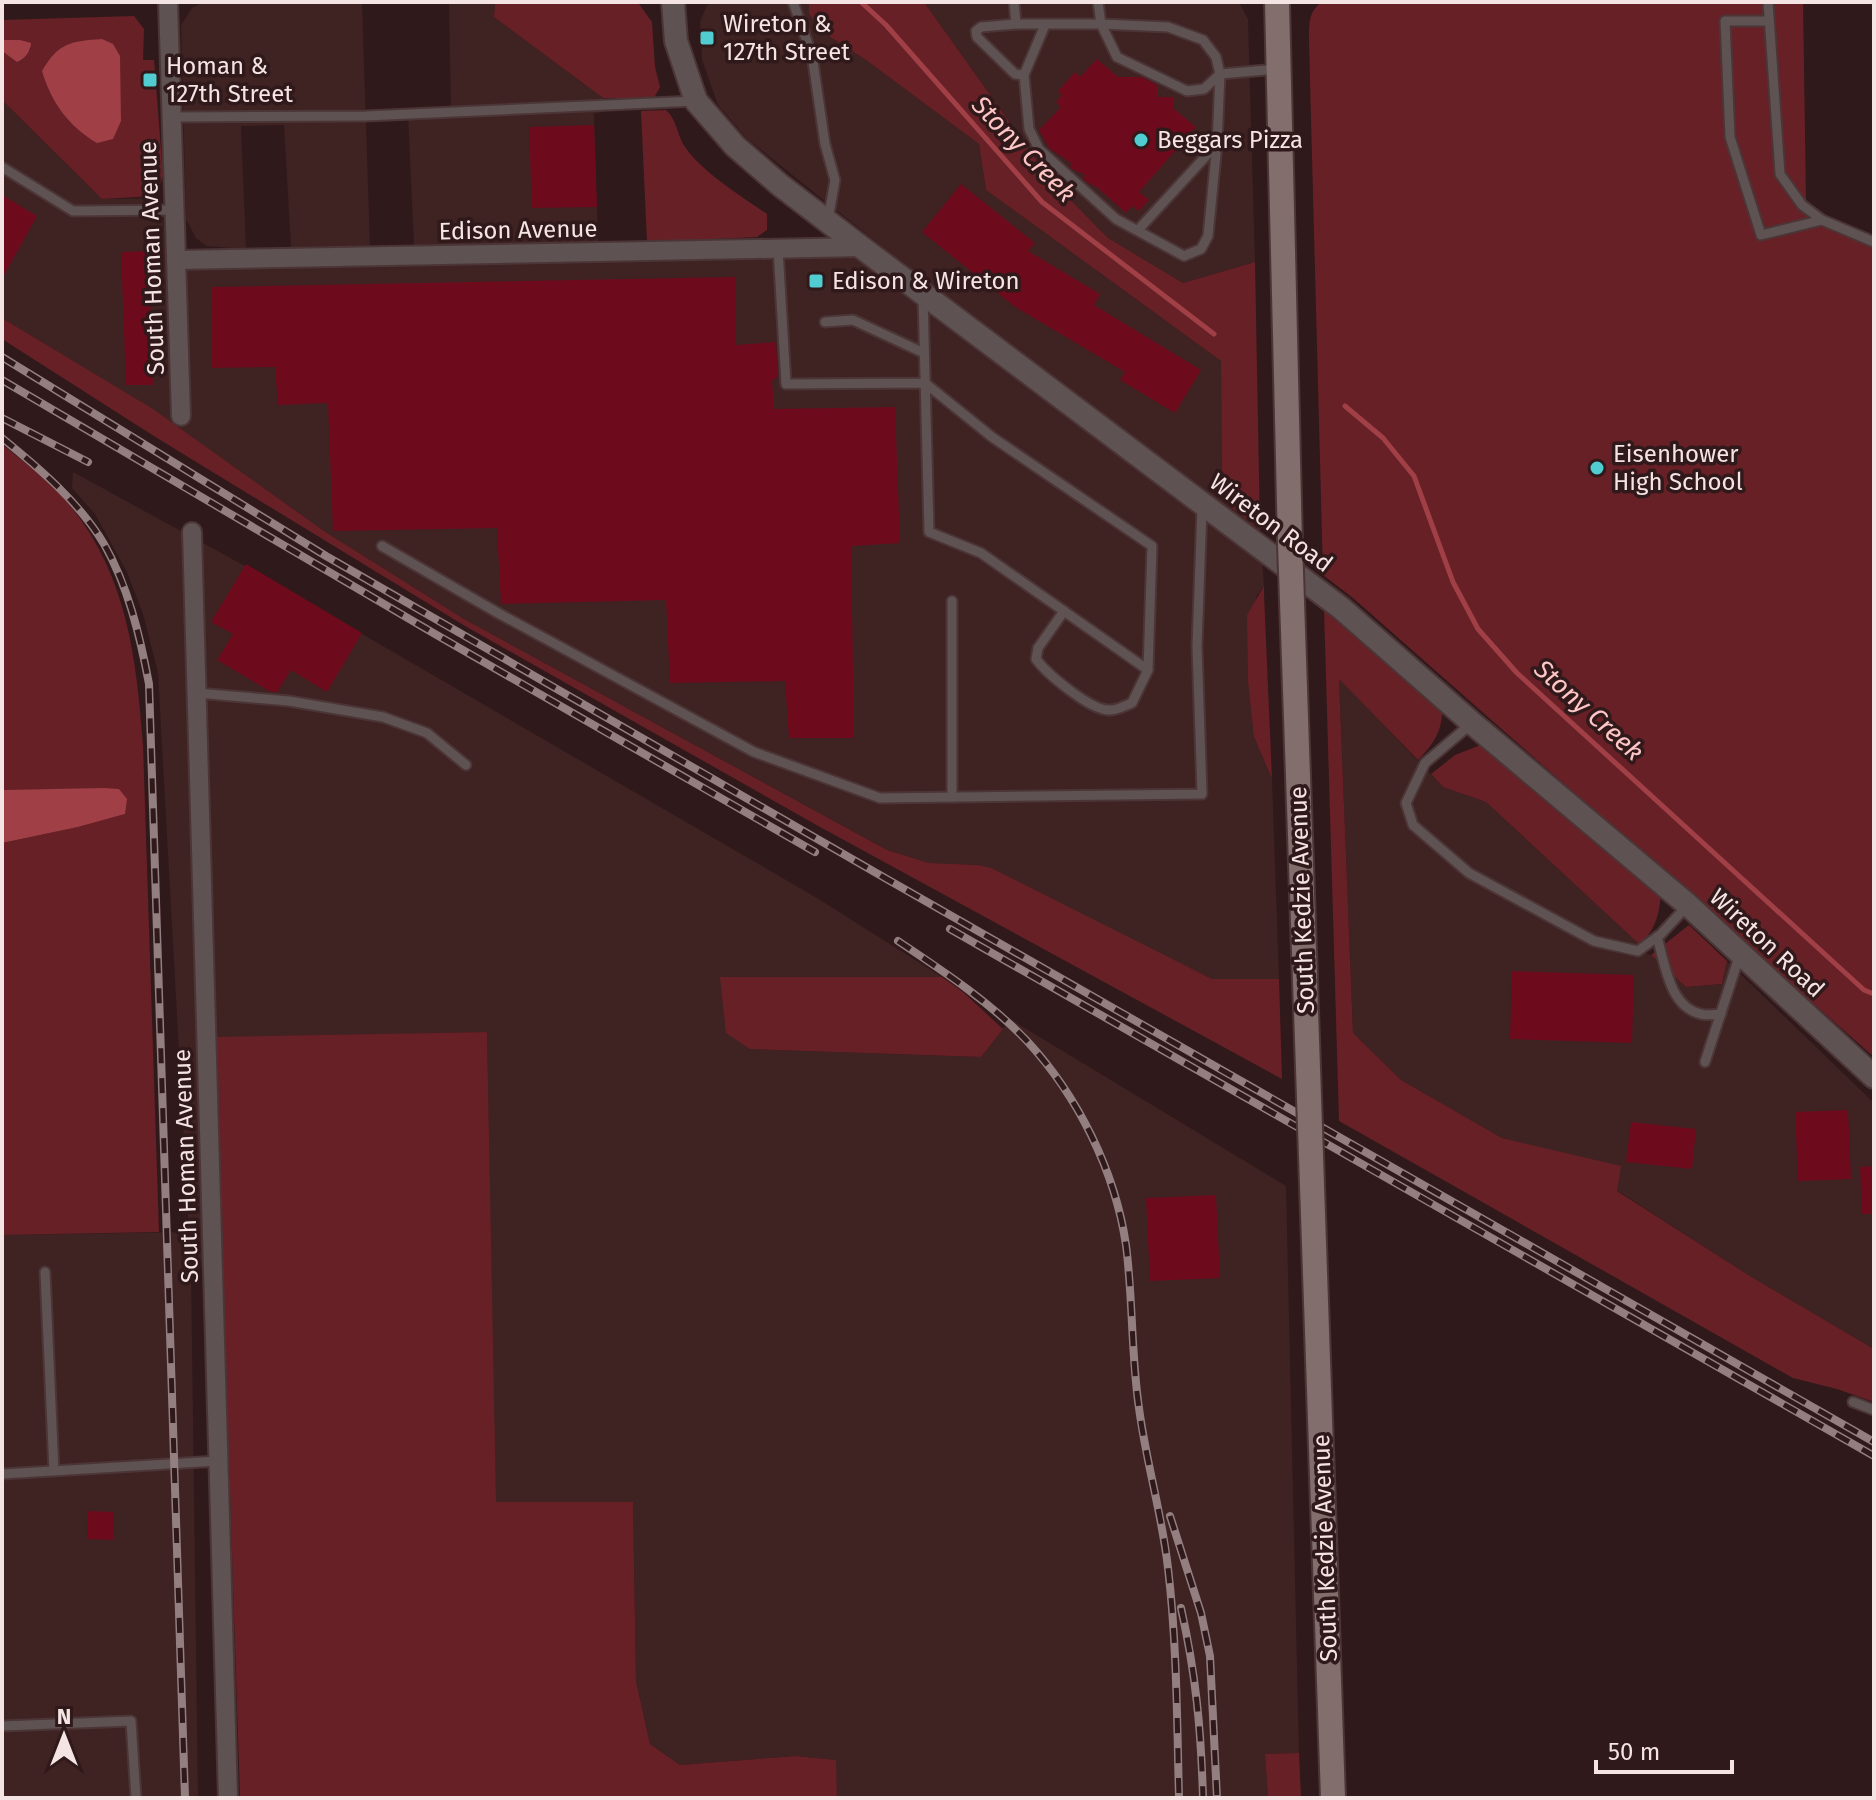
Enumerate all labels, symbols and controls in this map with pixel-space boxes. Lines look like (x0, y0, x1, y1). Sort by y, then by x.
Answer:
place label: Wireton & 127th Street (723, 10, 850, 66)
marker: Wireton & 127th Street (698, 29, 716, 47)
place label: Homan & 127th Street (166, 52, 293, 108)
marker: Homan & 127th Street (141, 71, 159, 89)
water label: Stony Creek (965, 89, 1082, 209)
place label: Beggars Pizza (1157, 126, 1303, 154)
marker: Beggars Pizza (1132, 131, 1150, 149)
street label: South Homan Avenue (134, 140, 170, 376)
street label: Edison Avenue (438, 215, 598, 245)
place label: Edison & Wireton (832, 267, 1020, 295)
marker: Edison & Wireton (807, 272, 825, 290)
place label: Eisenhower High School (1613, 440, 1743, 496)
marker: Eisenhower High School (1588, 459, 1606, 477)
street label: Wireton Road (1204, 468, 1338, 578)
water label: Stony Creek (1527, 653, 1650, 767)
street label: South Kedzie Avenue (1284, 786, 1320, 1014)
street label: Wireton Road (1704, 883, 1830, 1003)
street label: South Homan Avenue (168, 1048, 204, 1284)
street label: South Kedzie Avenue (1307, 1434, 1343, 1662)
north arrow (24, 1696, 104, 1776)
text: N (57, 1703, 71, 1730)
scale bar (1596, 1724, 1732, 1774)
text: 50 m (1608, 1738, 1660, 1766)

